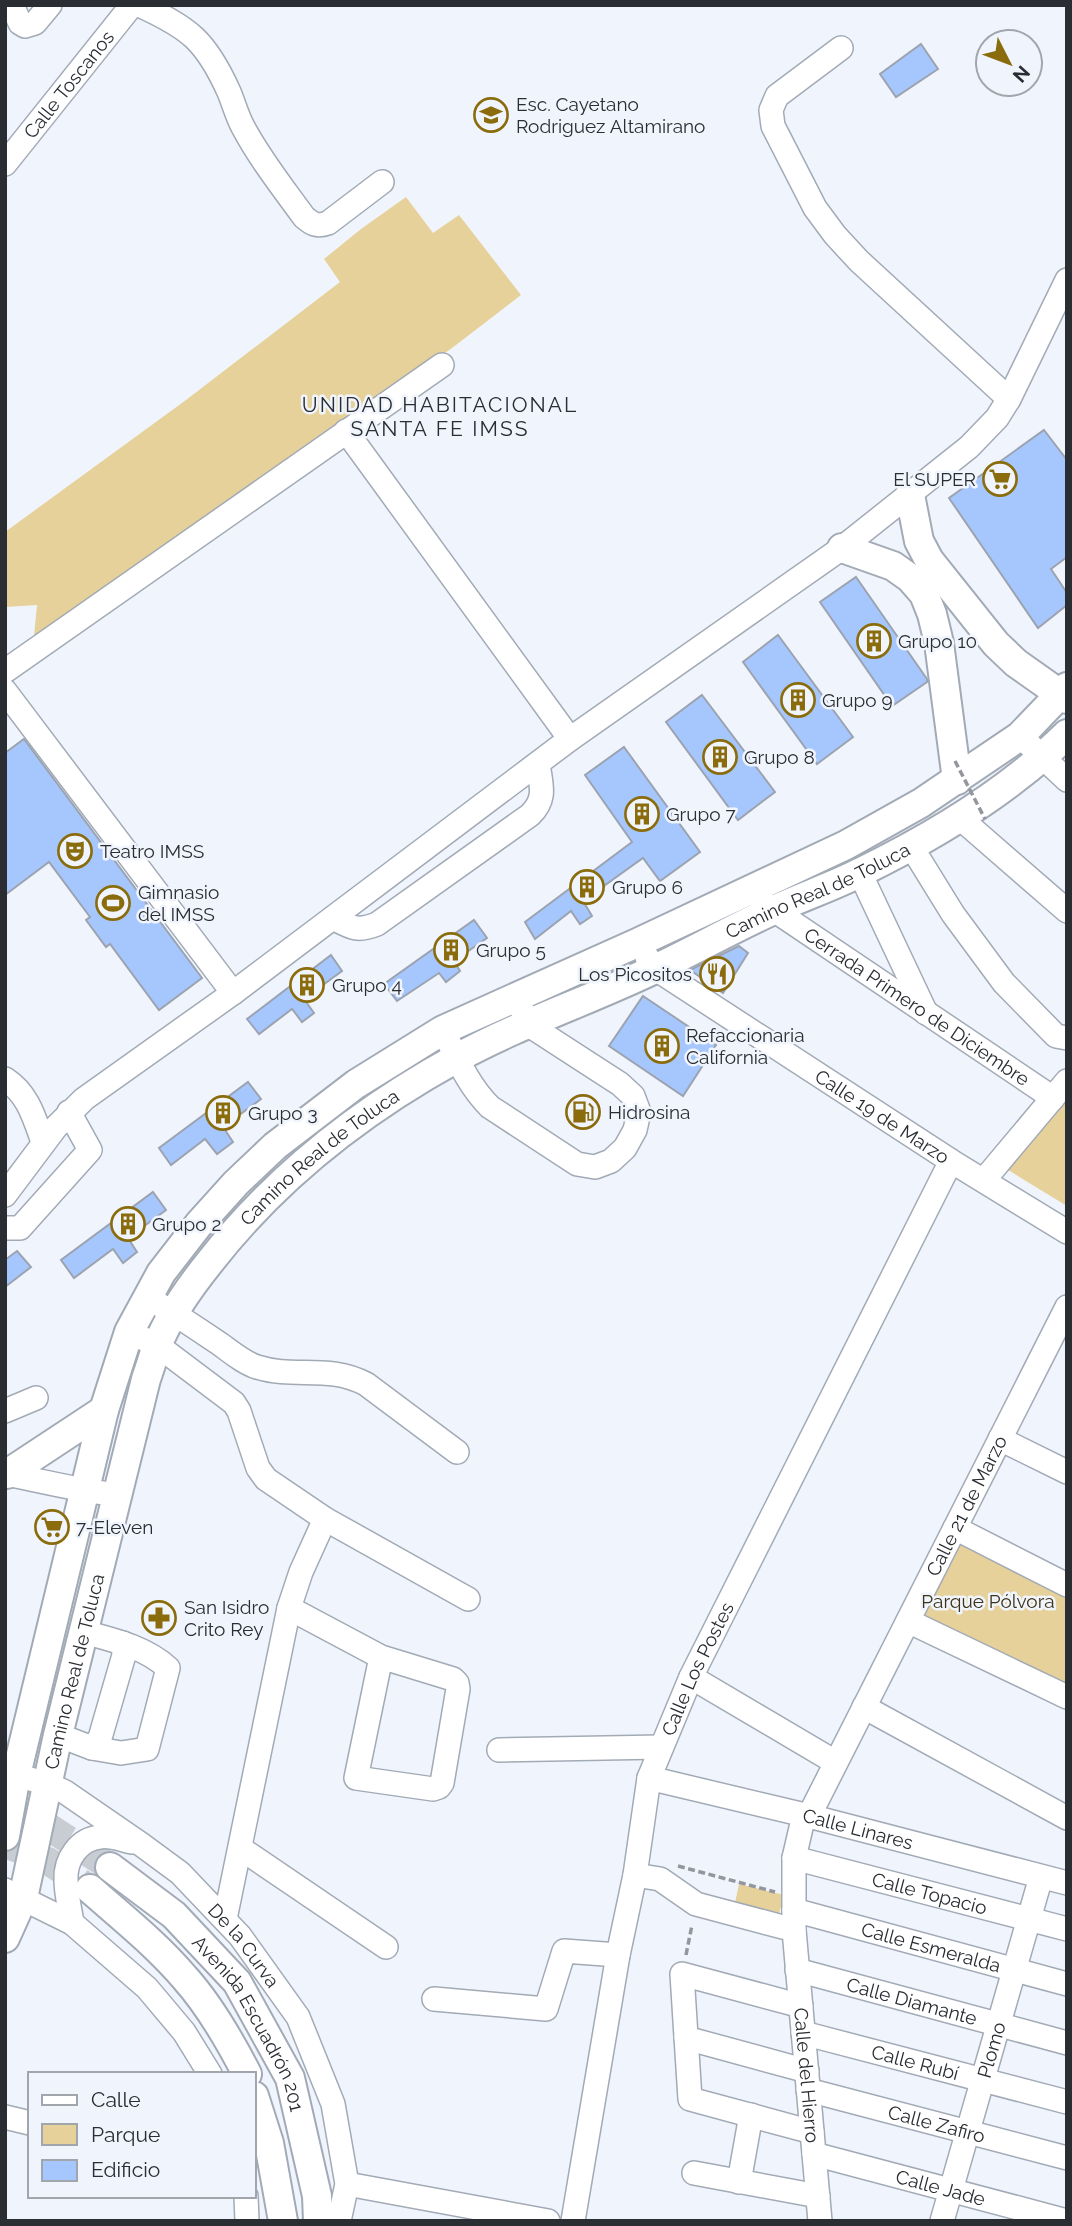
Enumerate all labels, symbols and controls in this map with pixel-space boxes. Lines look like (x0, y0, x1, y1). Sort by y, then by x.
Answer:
street label: Calle Toscanos (19, 26, 118, 143)
north arrow (974, 28, 1044, 98)
text: N (1009, 62, 1035, 87)
place label: Esc. Cayetano Rodriguez Altamirano (516, 93, 705, 137)
school or university icon: Esc. Cayetano Rodriguez Altamirano (472, 96, 510, 134)
district label: UNIDAD HABITACIONAL SANTA FE IMSS (302, 392, 578, 441)
supermarket icon: El SUPER (981, 460, 1019, 498)
place label: El SUPER (893, 468, 976, 490)
building icon: Grupo 10 (855, 622, 893, 660)
place label: Grupo 10 (898, 630, 977, 652)
building icon: Grupo 9 (779, 681, 817, 719)
place label: Grupo 9 (822, 689, 893, 711)
building icon: Grupo 8 (701, 738, 739, 776)
place label: Grupo 8 (744, 746, 815, 768)
building icon: Grupo 7 (623, 795, 661, 833)
place label: Grupo 7 (666, 803, 736, 825)
theatre icon: Teatro IMSS (56, 832, 94, 870)
street label: Camino Real de Toluca (722, 838, 913, 943)
place label: Teatro IMSS (100, 840, 204, 862)
building icon: Grupo 6 (568, 868, 606, 906)
place label: Grupo 6 (612, 876, 683, 898)
place label: Gimnasio del IMSS (138, 881, 219, 925)
sports icon: Gimnasio del IMSS (94, 884, 132, 922)
street label: Cerrada Primero de Diciembre (800, 923, 1034, 1090)
building icon: Grupo 5 (432, 931, 470, 969)
place label: Grupo 5 (476, 939, 546, 961)
restaurant icon: Los Picositos (698, 955, 736, 993)
place label: Los Picositos (578, 963, 692, 985)
building icon: Grupo 4 (288, 966, 326, 1004)
place label: Grupo 4 (332, 974, 402, 996)
place label: Refaccionaria California (686, 1024, 805, 1068)
building icon: Refaccionaria California (643, 1027, 681, 1065)
street label: Calle 19 de Marzo (811, 1065, 954, 1168)
street label: Camino Real de Toluca (235, 1085, 403, 1230)
fuel station icon: Hidrosina (564, 1093, 602, 1131)
building icon: Grupo 3 (204, 1094, 242, 1132)
place label: Hidrosina (608, 1101, 690, 1123)
place label: Grupo 3 (248, 1102, 318, 1124)
building icon: Grupo 2 (109, 1205, 147, 1243)
place label: Grupo 2 (152, 1213, 221, 1235)
street label: Calle 21 de Marzo (922, 1432, 1011, 1580)
supermarket icon: 7-Eleven (33, 1508, 71, 1546)
place label: 7-Eleven (76, 1516, 153, 1538)
street label: Camino Real de Toluca (40, 1571, 108, 1771)
park label: Parque Pólvora (921, 1590, 1055, 1612)
place label: San Isidro Crito Rey (184, 1596, 269, 1640)
street label: Calle Los Postes (657, 1598, 738, 1739)
pharmacy icon: San Isidro Crito Rey (140, 1599, 178, 1637)
street label: Calle Linares (800, 1804, 915, 1854)
street label: Calle Topacio (870, 1868, 989, 1919)
street label: De la Curva (204, 1899, 284, 1992)
street label: Calle Esmeralda (859, 1918, 1003, 1977)
street label: Avenida Escuadrón 201 (188, 1931, 308, 2114)
street label: Calle Diamante (844, 1973, 979, 2029)
street label: Calle del Hierro (790, 2007, 824, 2144)
street label: Plomo (973, 2019, 1010, 2080)
street label: Calle Rubí (869, 2040, 962, 2084)
legend (28, 2072, 256, 2198)
text: Calle (91, 2087, 141, 2112)
street label: Calle Zafiro (886, 2101, 987, 2147)
text: Parque (91, 2122, 160, 2147)
text: Edificio (91, 2157, 160, 2182)
street label: Calle Jade (894, 2165, 988, 2210)

